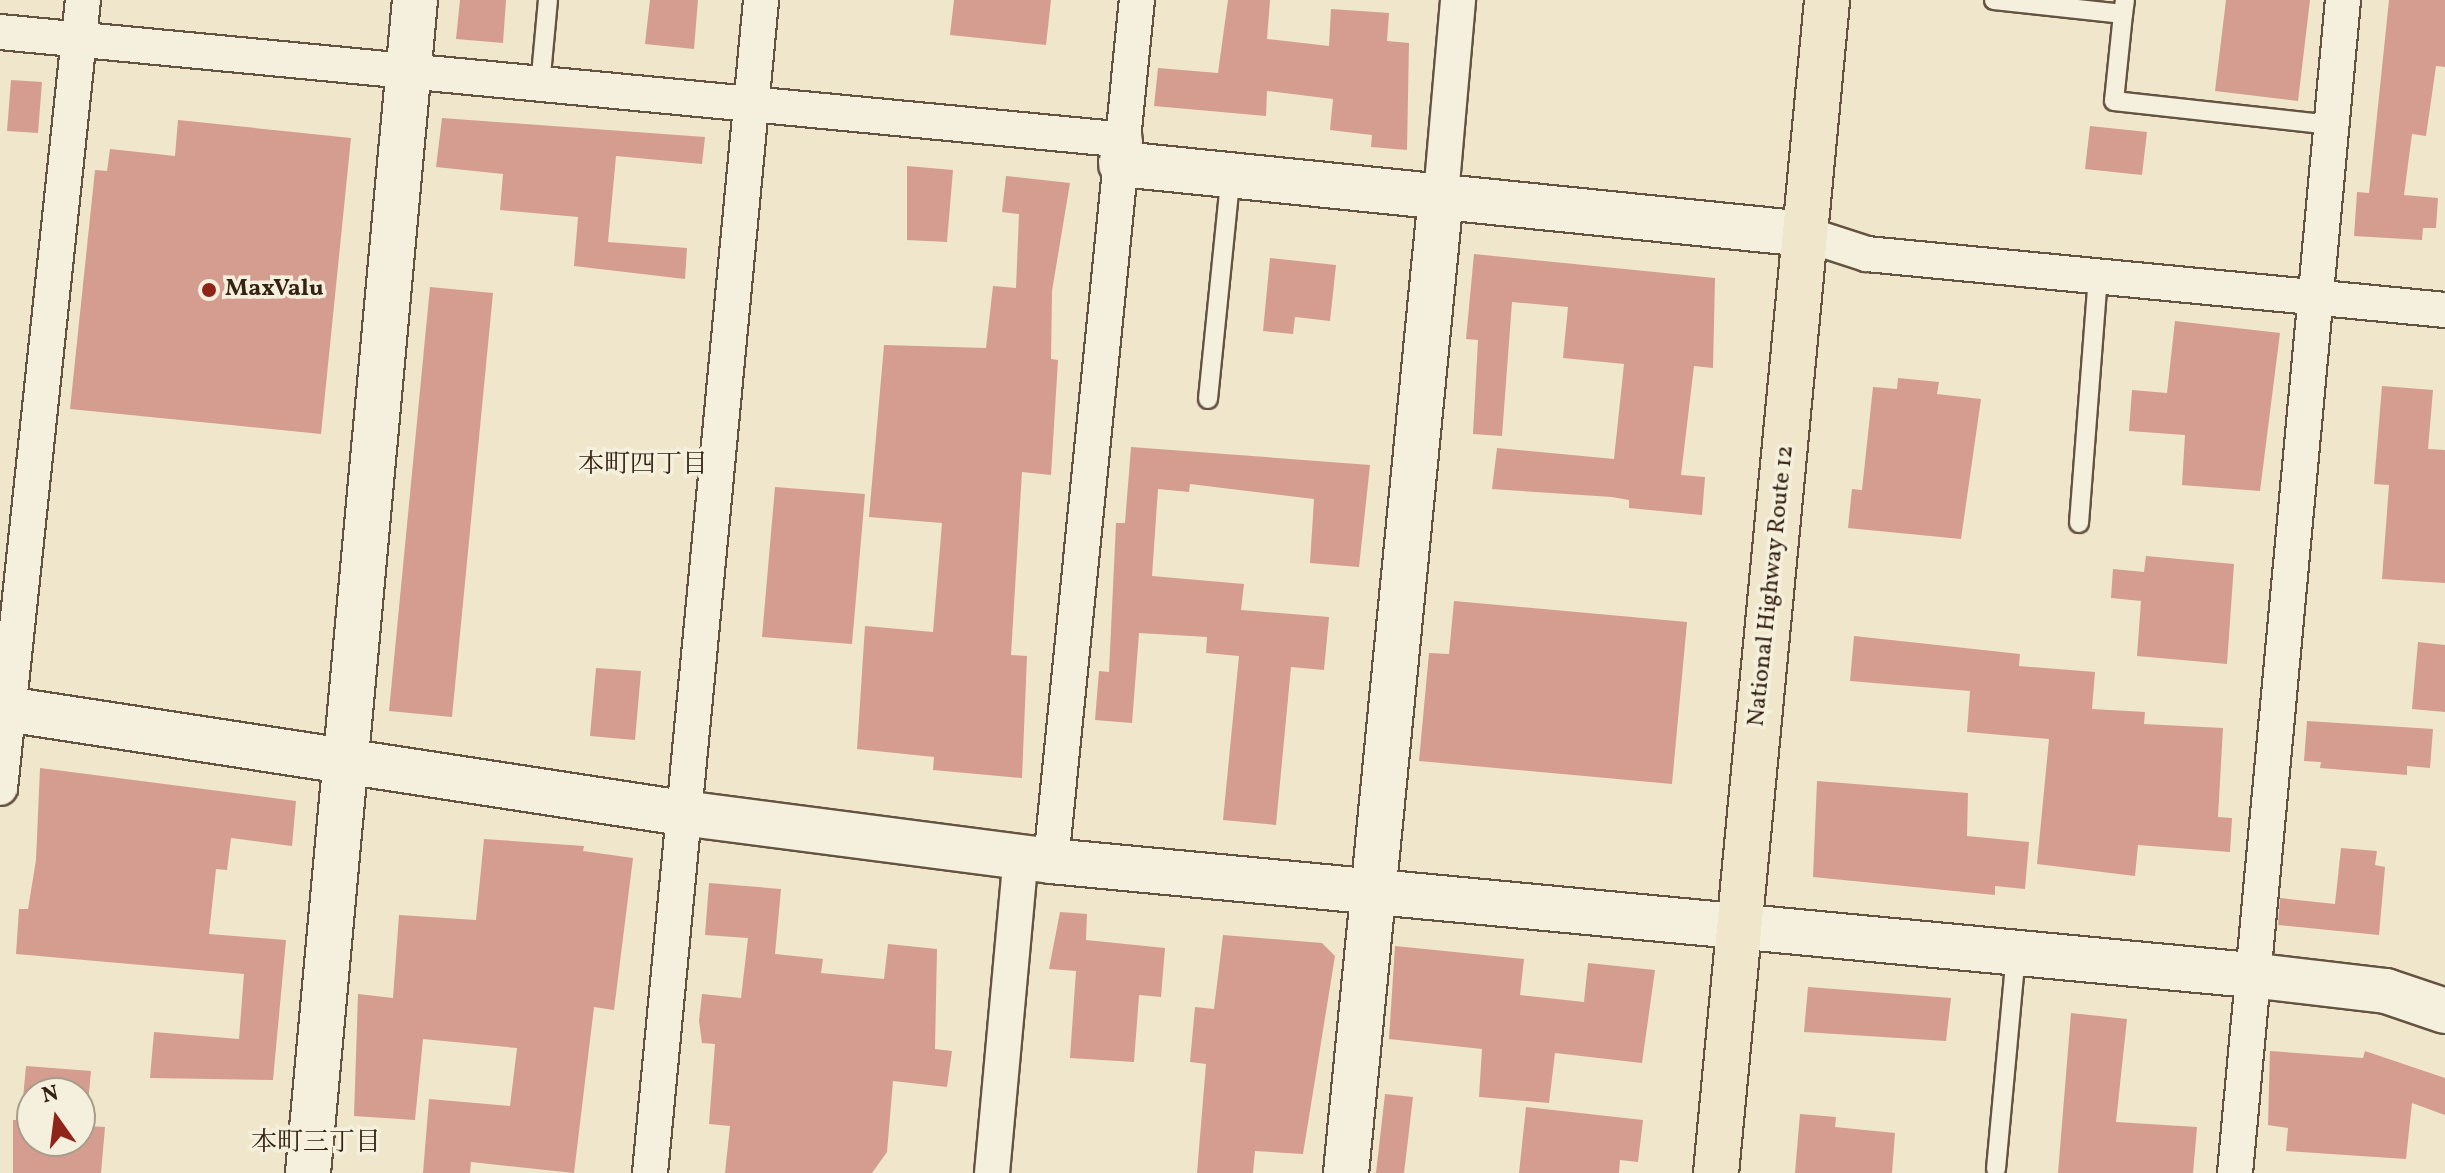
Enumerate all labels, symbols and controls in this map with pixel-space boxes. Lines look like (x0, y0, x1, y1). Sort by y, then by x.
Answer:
place label: MaxValu (225, 276, 324, 304)
marker: MaxValu (200, 281, 218, 299)
street label: National Highway Route 12 (1743, 444, 1801, 728)
district label: 本町四丁目 (578, 450, 708, 482)
north arrow (16, 1077, 96, 1157)
text: N (39, 1078, 62, 1112)
district label: 本町三丁目 (251, 1128, 381, 1160)

